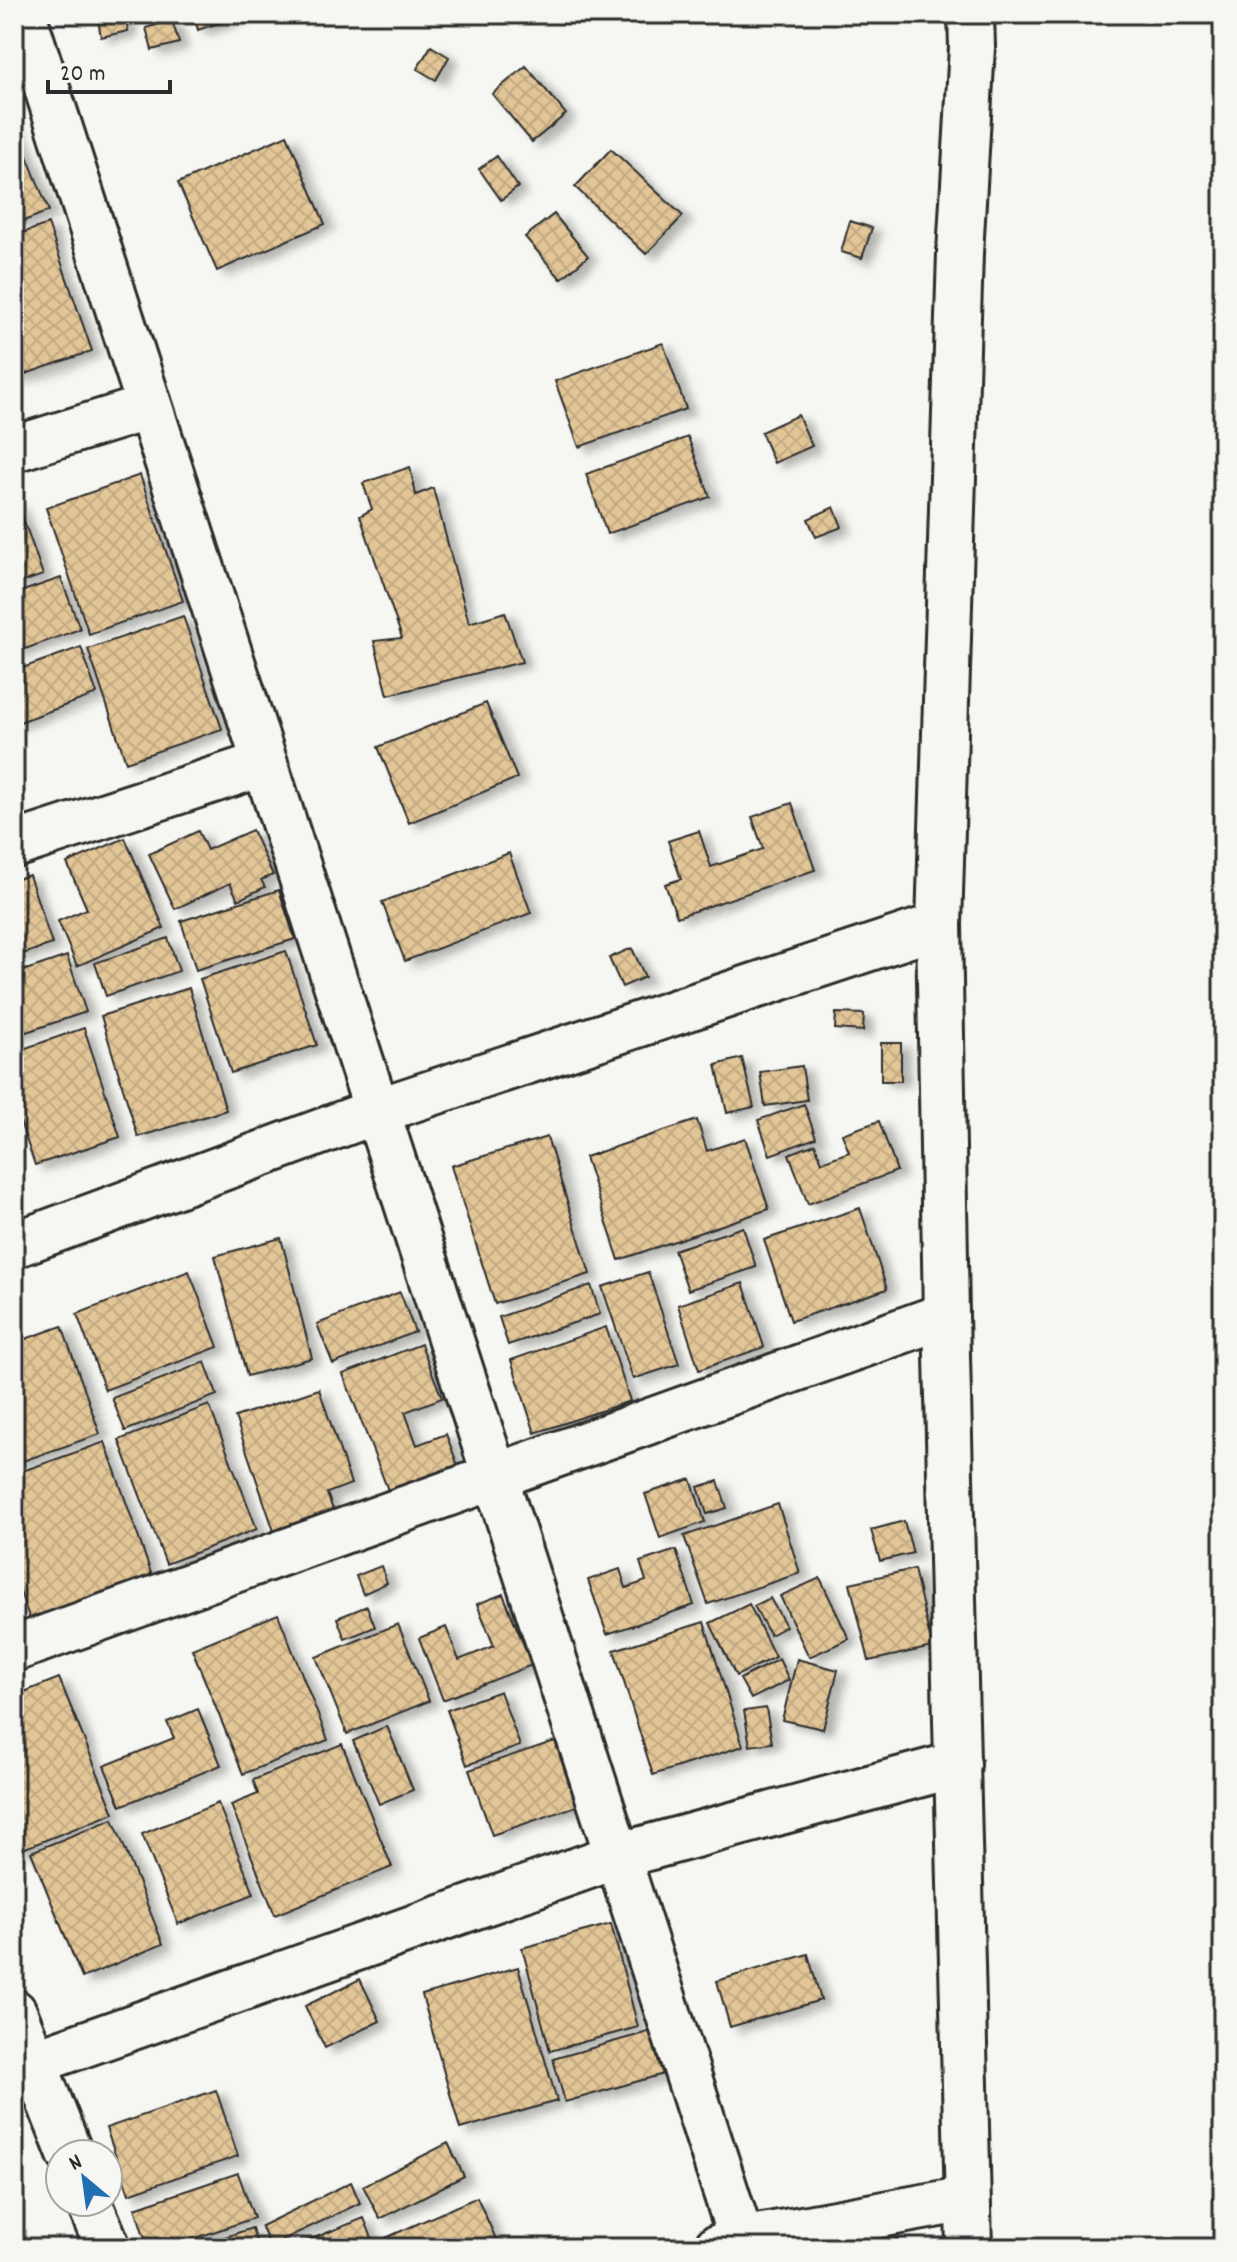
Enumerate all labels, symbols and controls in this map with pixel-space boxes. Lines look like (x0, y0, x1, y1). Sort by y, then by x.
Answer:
scale bar (48, 44, 170, 94)
text: 20 m (60, 58, 106, 92)
north arrow (44, 2138, 124, 2218)
text: N (64, 2147, 88, 2180)

